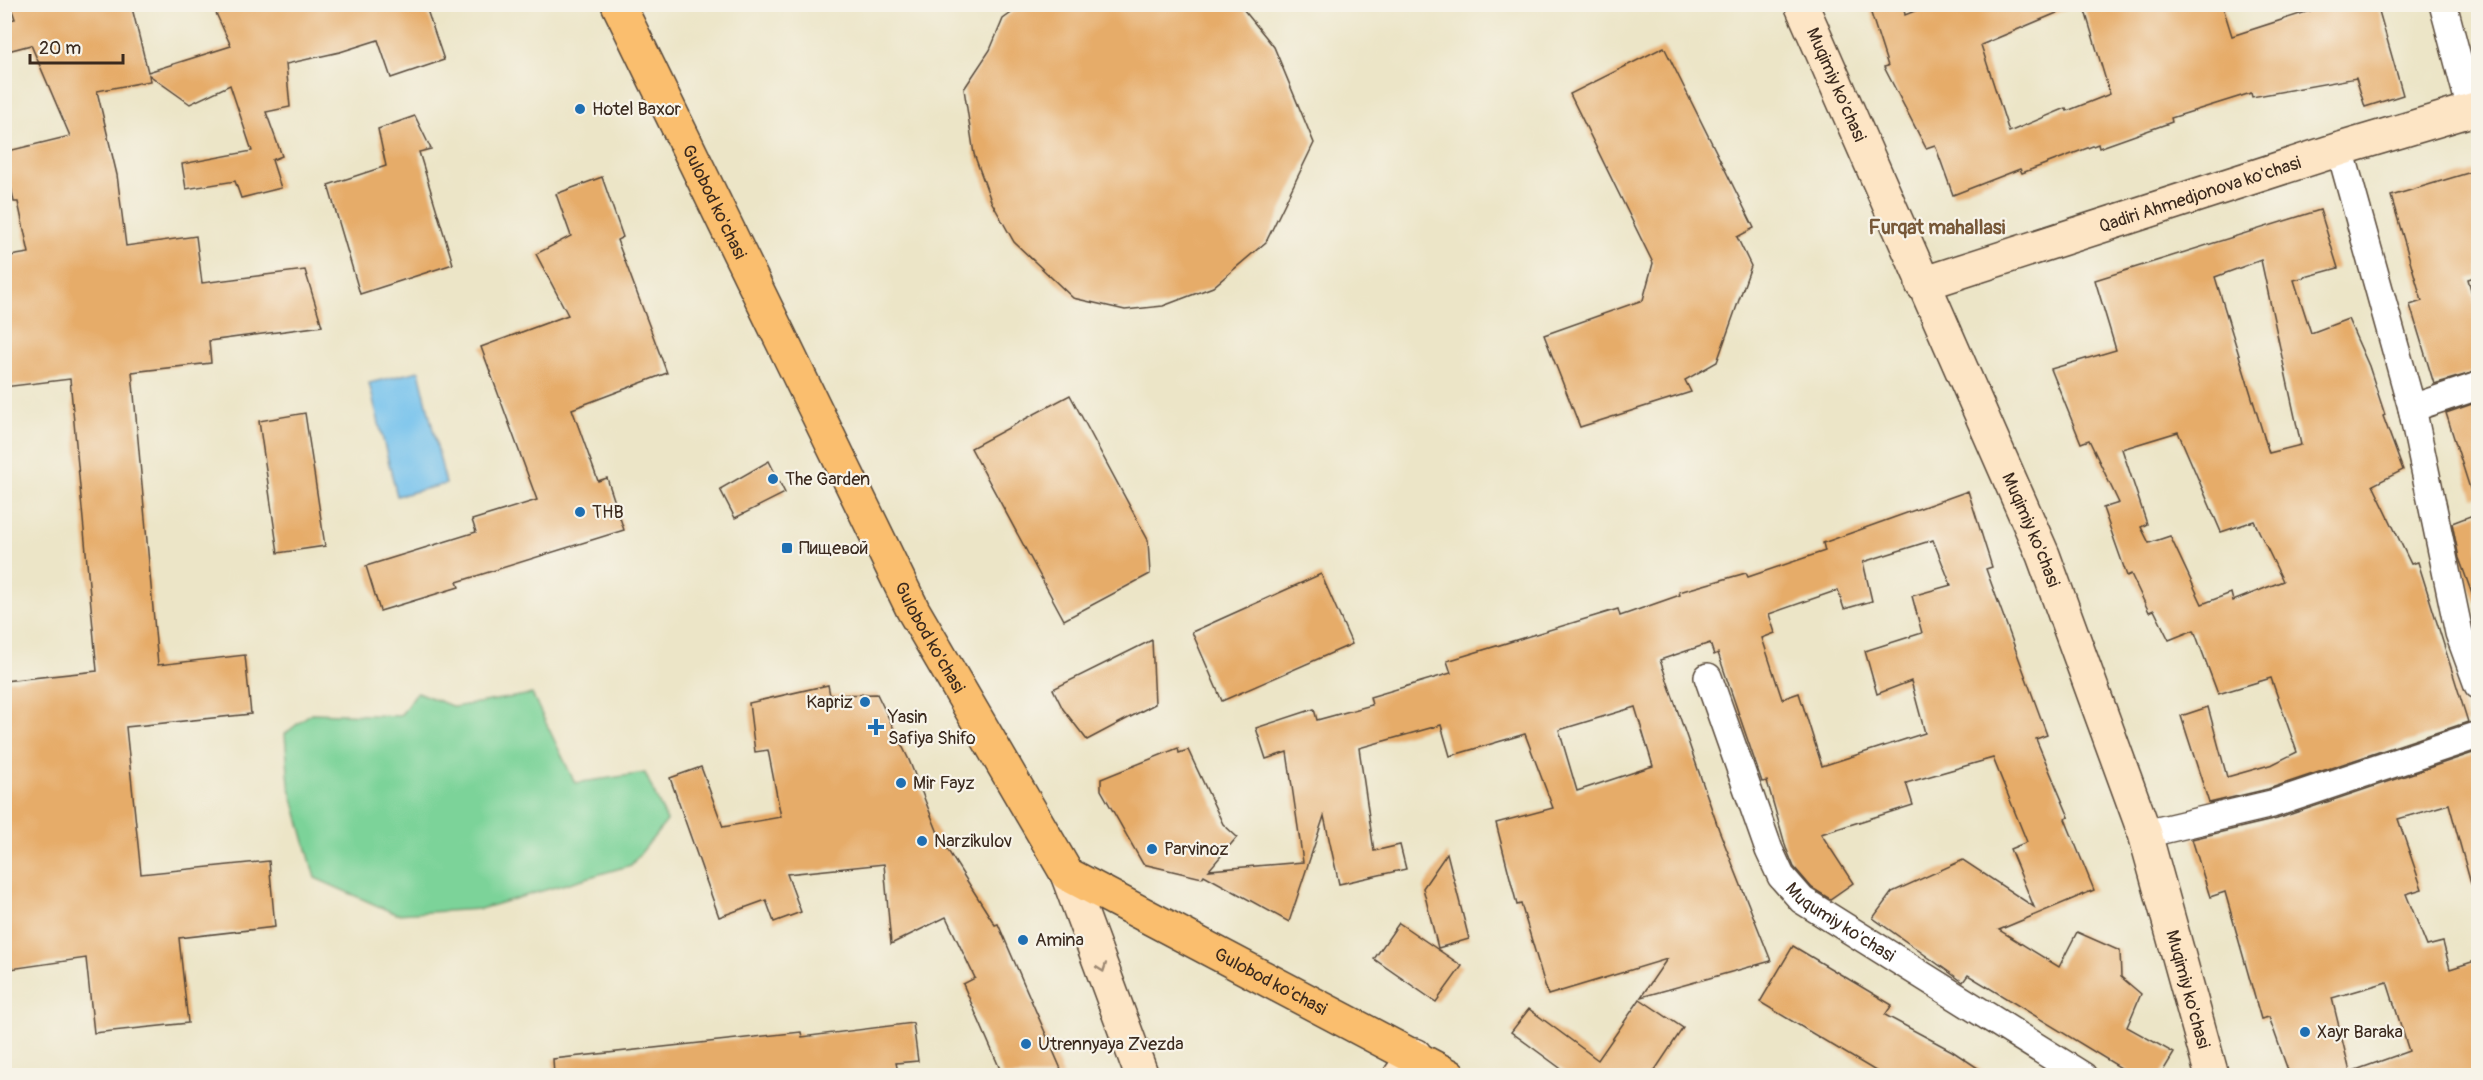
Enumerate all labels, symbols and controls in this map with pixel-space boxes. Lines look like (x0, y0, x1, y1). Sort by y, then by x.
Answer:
street label: Muqimiy ko'chasi (1801, 24, 1871, 145)
scale bar (30, 27, 123, 65)
text: 20 m (39, 37, 81, 60)
place label: Hotel Baxor (592, 98, 682, 121)
marker: Hotel Baxor (573, 102, 587, 116)
street label: Gulobod ko'chasi (677, 141, 752, 263)
street label: Qadiri Ahmedjonova ko'chasi (2096, 151, 2304, 238)
district label: Furqat mahallasi (1869, 215, 2006, 240)
place label: The Garden (785, 468, 870, 491)
street label: Muqimiy ko'chasi (1997, 469, 2065, 590)
marker: The Garden (766, 472, 780, 486)
place label: THB (592, 501, 624, 524)
marker: THB (573, 505, 587, 519)
place label: Пищевой (799, 537, 868, 560)
marker: Пищевой (780, 541, 794, 555)
street label: Gulobod ko'chasi (889, 578, 970, 697)
place label: Kapriz (806, 691, 853, 714)
marker: Kapriz (858, 695, 872, 709)
place label: Yasin Safiya Shifo (887, 706, 976, 750)
marker: Yasin Safiya Shifo (869, 720, 883, 734)
place label: Mir Fayz (913, 772, 975, 795)
marker: Mir Fayz (894, 776, 908, 790)
place label: Narzikulov (934, 830, 1012, 853)
marker: Narzikulov (915, 834, 929, 848)
place label: Parvinoz (1164, 838, 1229, 861)
marker: Parvinoz (1145, 842, 1159, 856)
street label: Muqumiy ko'chasi (1780, 877, 1900, 967)
street label: Muqimiy ko'chasi (2161, 927, 2215, 1051)
place label: Amina (1035, 929, 1084, 952)
marker: Amina (1016, 933, 1030, 947)
street label: Gulobod ko'chasi (1210, 942, 1331, 1021)
one-way arrow (1095, 963, 1108, 973)
place label: Xayr Baraka (2317, 1021, 2403, 1044)
marker: Xayr Baraka (2298, 1025, 2312, 1039)
place label: Utrennyaya Zvezda (1038, 1033, 1184, 1056)
marker: Utrennyaya Zvezda (1019, 1037, 1033, 1051)

